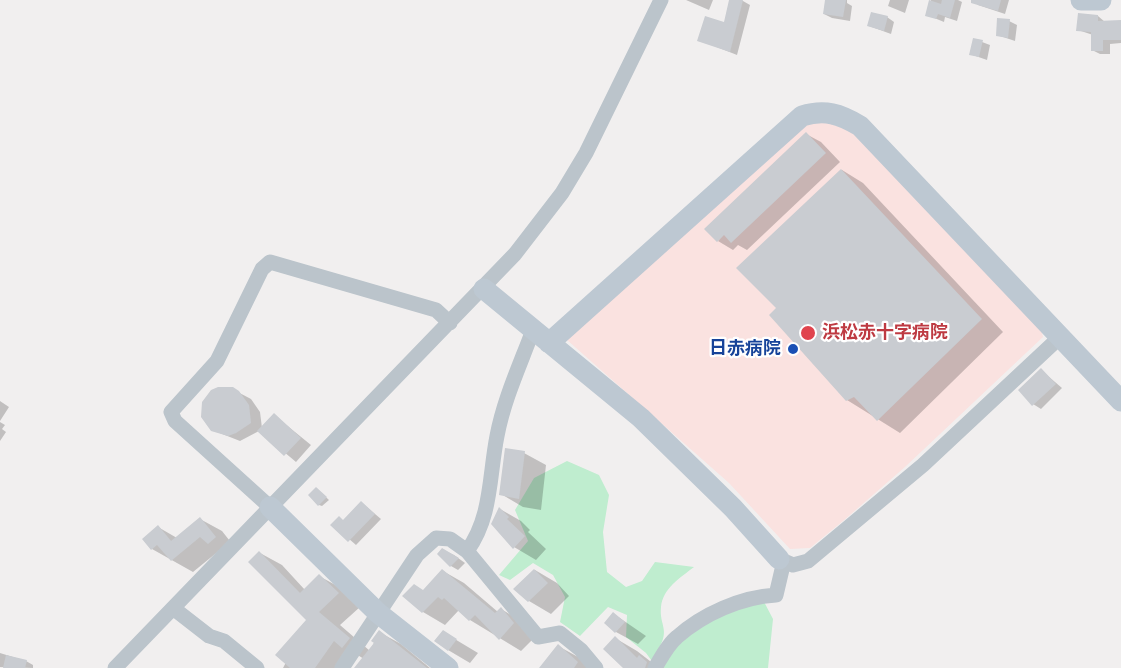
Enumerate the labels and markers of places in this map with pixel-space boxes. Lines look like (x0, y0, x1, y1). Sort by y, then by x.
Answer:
place label: 浜松赤十字病院 (822, 322, 948, 344)
marker: 浜松赤十字病院 (799, 324, 817, 342)
place label: 日赤病院 (709, 338, 781, 360)
marker: 日赤病院 (786, 342, 800, 356)

